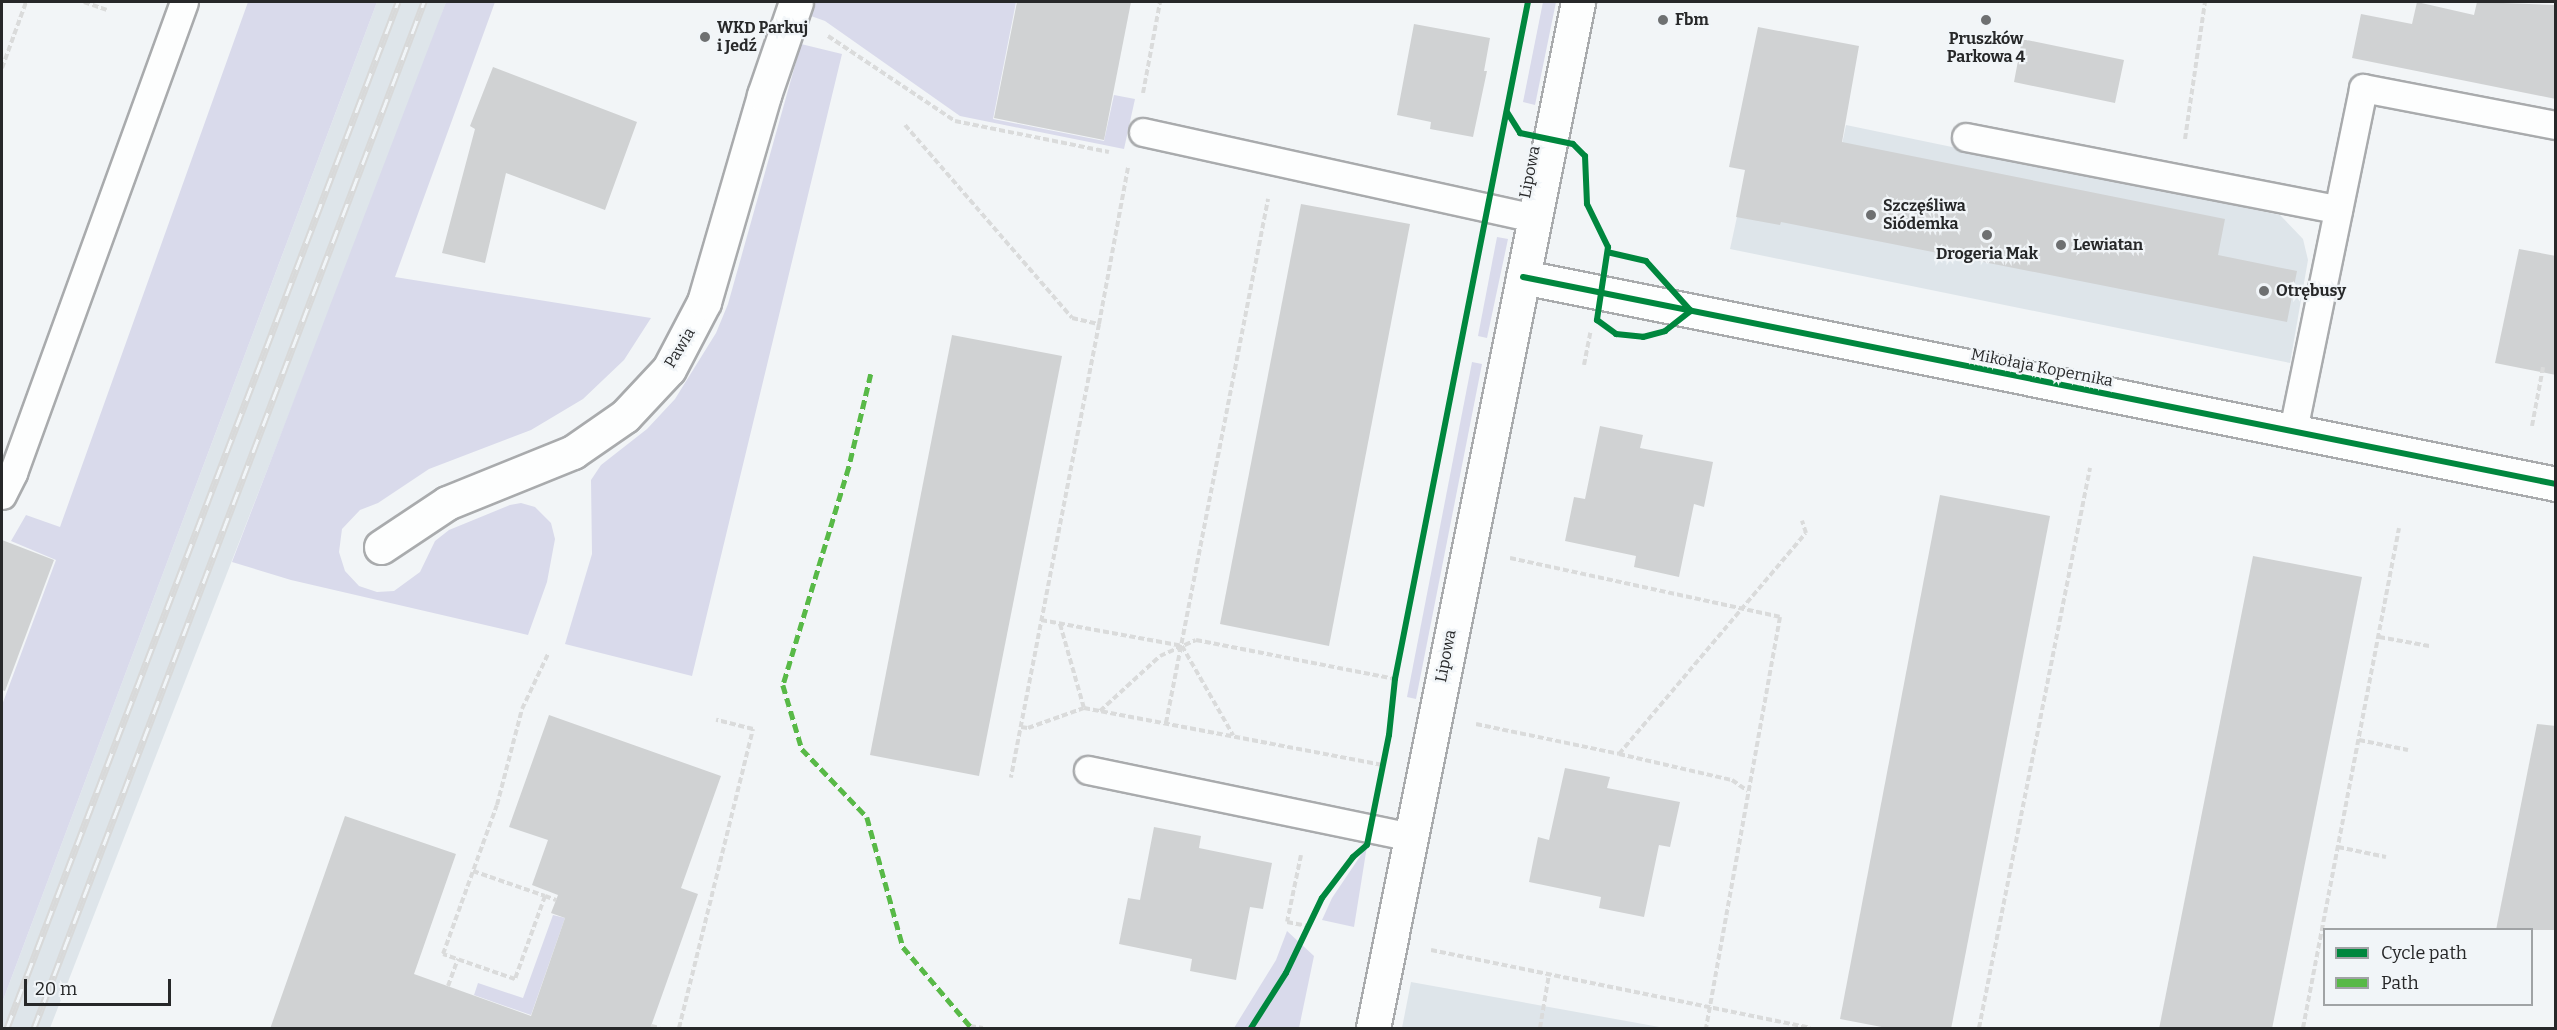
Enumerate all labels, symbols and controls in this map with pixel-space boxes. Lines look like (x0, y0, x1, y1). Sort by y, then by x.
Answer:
place label: Fbm (1675, 10, 1709, 30)
marker: Fbm (1656, 13, 1670, 27)
marker: Pruszków Parkowa 4 (1979, 13, 1993, 27)
place label: WKD Parkuj i Jedź (717, 18, 808, 56)
place label: Pruszków Parkowa 4 (1947, 29, 2025, 67)
marker: WKD Parkuj i Jedź (698, 30, 712, 44)
street label: Lipowa (1516, 144, 1544, 200)
place label: Szczęśliwa Siódemka (1883, 196, 1966, 234)
marker: Szczęśliwa Siódemka (1864, 208, 1878, 222)
marker: Drogeria Mak (1980, 228, 1994, 242)
place label: Lewiatan (2073, 235, 2143, 255)
marker: Lewiatan (2054, 238, 2068, 252)
place label: Drogeria Mak (1936, 244, 2038, 264)
place label: Otrębusy (2276, 281, 2346, 301)
marker: Otrębusy (2257, 284, 2271, 298)
street label: Pawia (661, 324, 699, 372)
street label: Mikołaja Kopernika (1969, 345, 2115, 391)
street label: Lipowa (1432, 628, 1460, 684)
legend (2323, 928, 2533, 1006)
text: Cycle path (2381, 942, 2467, 964)
scale bar (27, 967, 174, 1005)
text: Path (2381, 972, 2419, 994)
text: 20 m (35, 978, 77, 1000)

